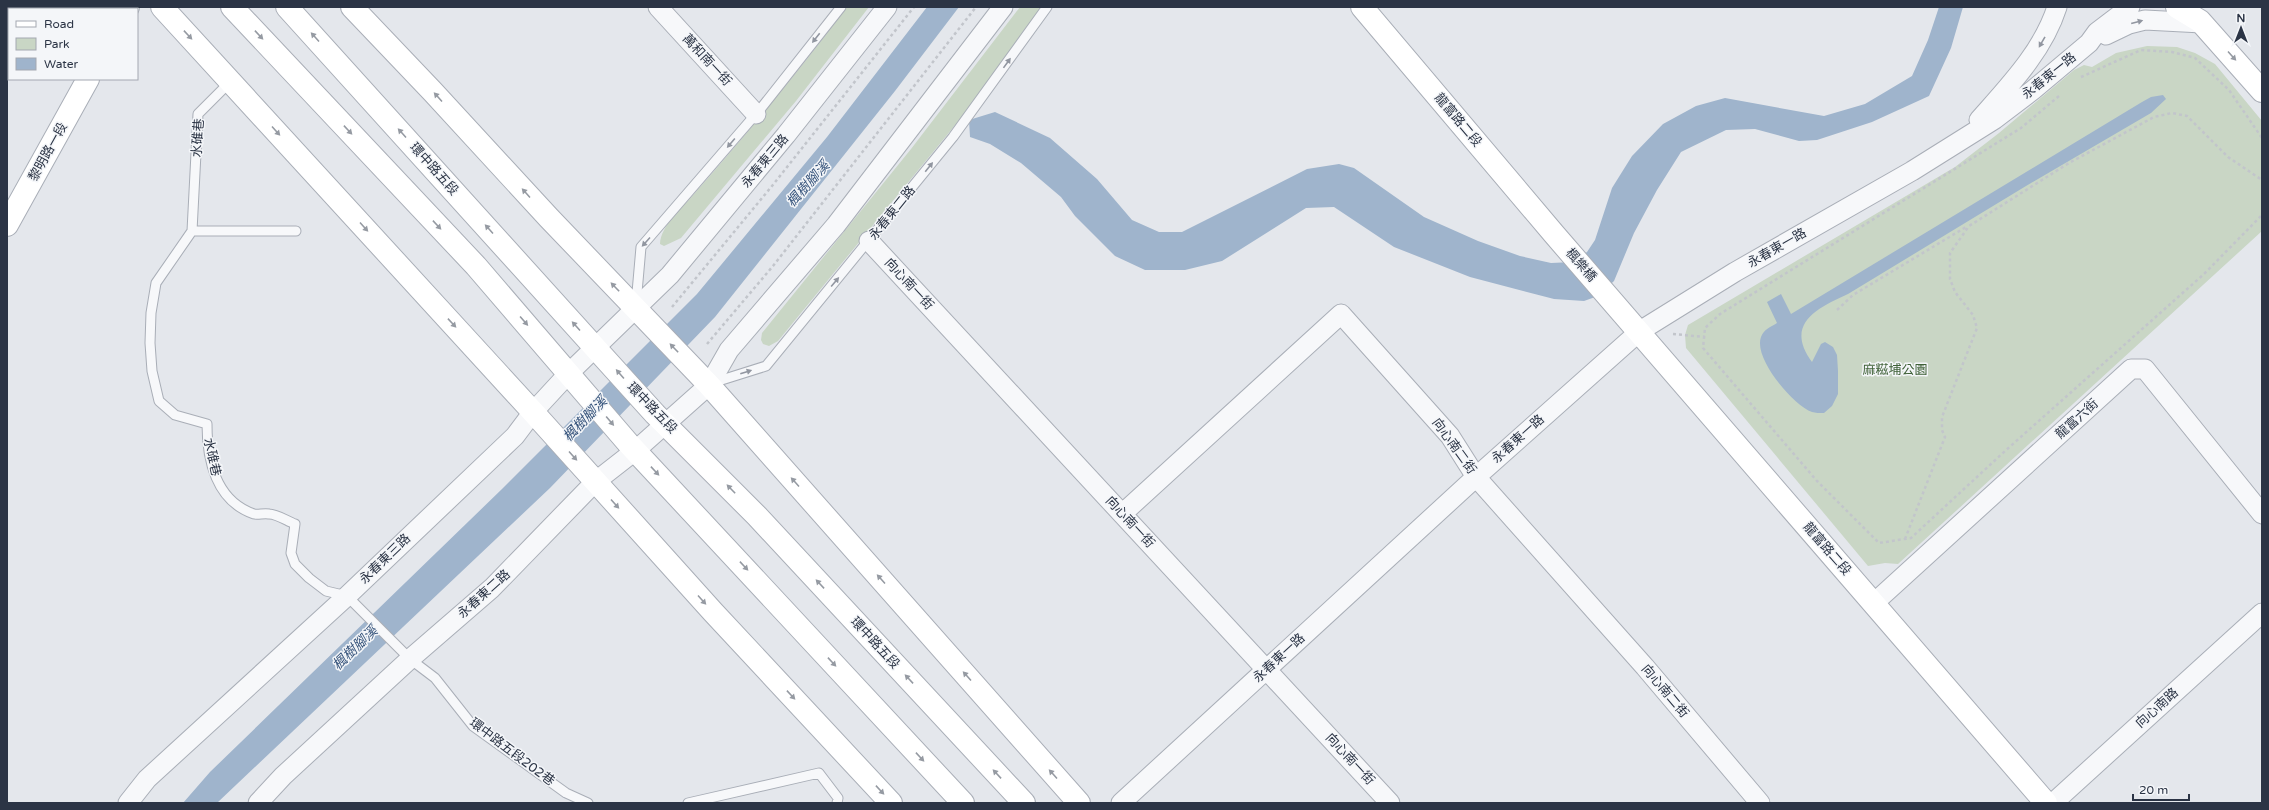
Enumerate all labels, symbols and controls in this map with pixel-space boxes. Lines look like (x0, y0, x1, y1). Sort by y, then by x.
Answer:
legend (8, 8, 138, 80)
north arrow (2221, 8, 2261, 48)
text: N (2237, 12, 2245, 25)
text: Road (44, 17, 74, 31)
one-way arrow (2131, 19, 2143, 25)
one-way arrow (184, 30, 193, 41)
one-way arrow (254, 30, 264, 40)
street label: 萬和南一街 (679, 31, 735, 89)
one-way arrow (310, 32, 319, 42)
one-way arrow (812, 32, 821, 43)
one-way arrow (2038, 36, 2045, 48)
text: Park (44, 37, 70, 51)
street label: 永春東一路 (2019, 49, 2079, 103)
one-way arrow (2227, 51, 2237, 61)
text: Water (44, 57, 79, 71)
one-way arrow (1003, 57, 1011, 68)
street label: 龍富路二段 (1431, 90, 1485, 150)
one-way arrow (433, 92, 443, 102)
street label: 水碓巷 (189, 118, 207, 158)
street label: 黎明路一段 (25, 120, 71, 184)
one-way arrow (343, 125, 353, 135)
one-way arrow (272, 126, 281, 136)
one-way arrow (397, 128, 407, 138)
street label: 永春東三路 (738, 131, 792, 191)
one-way arrow (726, 138, 735, 149)
street label: 環中路五段 (406, 139, 462, 199)
water label: 楓樹腳溪 (783, 156, 834, 210)
one-way arrow (925, 161, 934, 172)
street label: 永春東二路 (865, 183, 919, 243)
one-way arrow (521, 188, 530, 198)
one-way arrow (432, 220, 441, 229)
one-way arrow (359, 222, 369, 232)
one-way arrow (485, 225, 494, 234)
street label: 永春東一路 (1745, 225, 1809, 271)
one-way arrow (642, 237, 651, 247)
street label: 楓樂橋 (1562, 245, 1600, 285)
street label: 向心南一街 (881, 255, 937, 313)
one-way arrow (831, 276, 840, 287)
one-way arrow (610, 282, 620, 292)
one-way arrow (519, 316, 528, 327)
one-way arrow (447, 318, 457, 328)
one-way arrow (572, 321, 581, 331)
one-way arrow (669, 343, 678, 353)
park label: 麻糍埔公園 (1862, 362, 1928, 378)
one-way arrow (616, 369, 625, 379)
one-way arrow (740, 369, 752, 375)
street label: 環中路五段 (624, 379, 680, 437)
water label: 楓樹腳溪 (559, 392, 612, 445)
street label: 龍富六街 (2052, 396, 2102, 442)
street label: 永春東一路 (1488, 411, 1548, 467)
street label: 向心南二街 (1428, 415, 1480, 477)
one-way arrow (605, 416, 614, 427)
street label: 水碓巷 (200, 436, 224, 478)
one-way arrow (568, 452, 577, 461)
one-way arrow (651, 466, 660, 476)
one-way arrow (790, 477, 800, 487)
one-way arrow (726, 484, 736, 494)
street label: 向心南一街 (1102, 493, 1158, 551)
one-way arrow (610, 499, 620, 509)
street label: 龍富路二段 (1800, 519, 1854, 579)
street label: 永春東三路 (356, 531, 414, 587)
one-way arrow (739, 561, 748, 571)
street label: 永春東二路 (454, 566, 514, 622)
one-way arrow (876, 574, 886, 584)
one-way arrow (815, 579, 825, 589)
one-way arrow (698, 595, 707, 606)
street label: 環中路五段 (847, 614, 903, 672)
water label: 楓樹腳溪 (329, 621, 382, 674)
street label: 永春東一路 (1250, 630, 1308, 686)
one-way arrow (827, 657, 837, 667)
street label: 向心南二街 (1638, 661, 1692, 721)
one-way arrow (963, 671, 972, 682)
one-way arrow (904, 674, 913, 684)
street label: 向心南路 (2132, 685, 2182, 731)
one-way arrow (786, 691, 795, 700)
street label: 環中路五段202巷 (466, 715, 558, 789)
street label: 向心南一街 (1322, 730, 1378, 788)
one-way arrow (915, 752, 925, 762)
one-way arrow (1049, 769, 1058, 779)
one-way arrow (993, 770, 1002, 779)
scale bar (2133, 776, 2189, 802)
text: 20 m (2139, 783, 2168, 797)
one-way arrow (875, 786, 884, 795)

